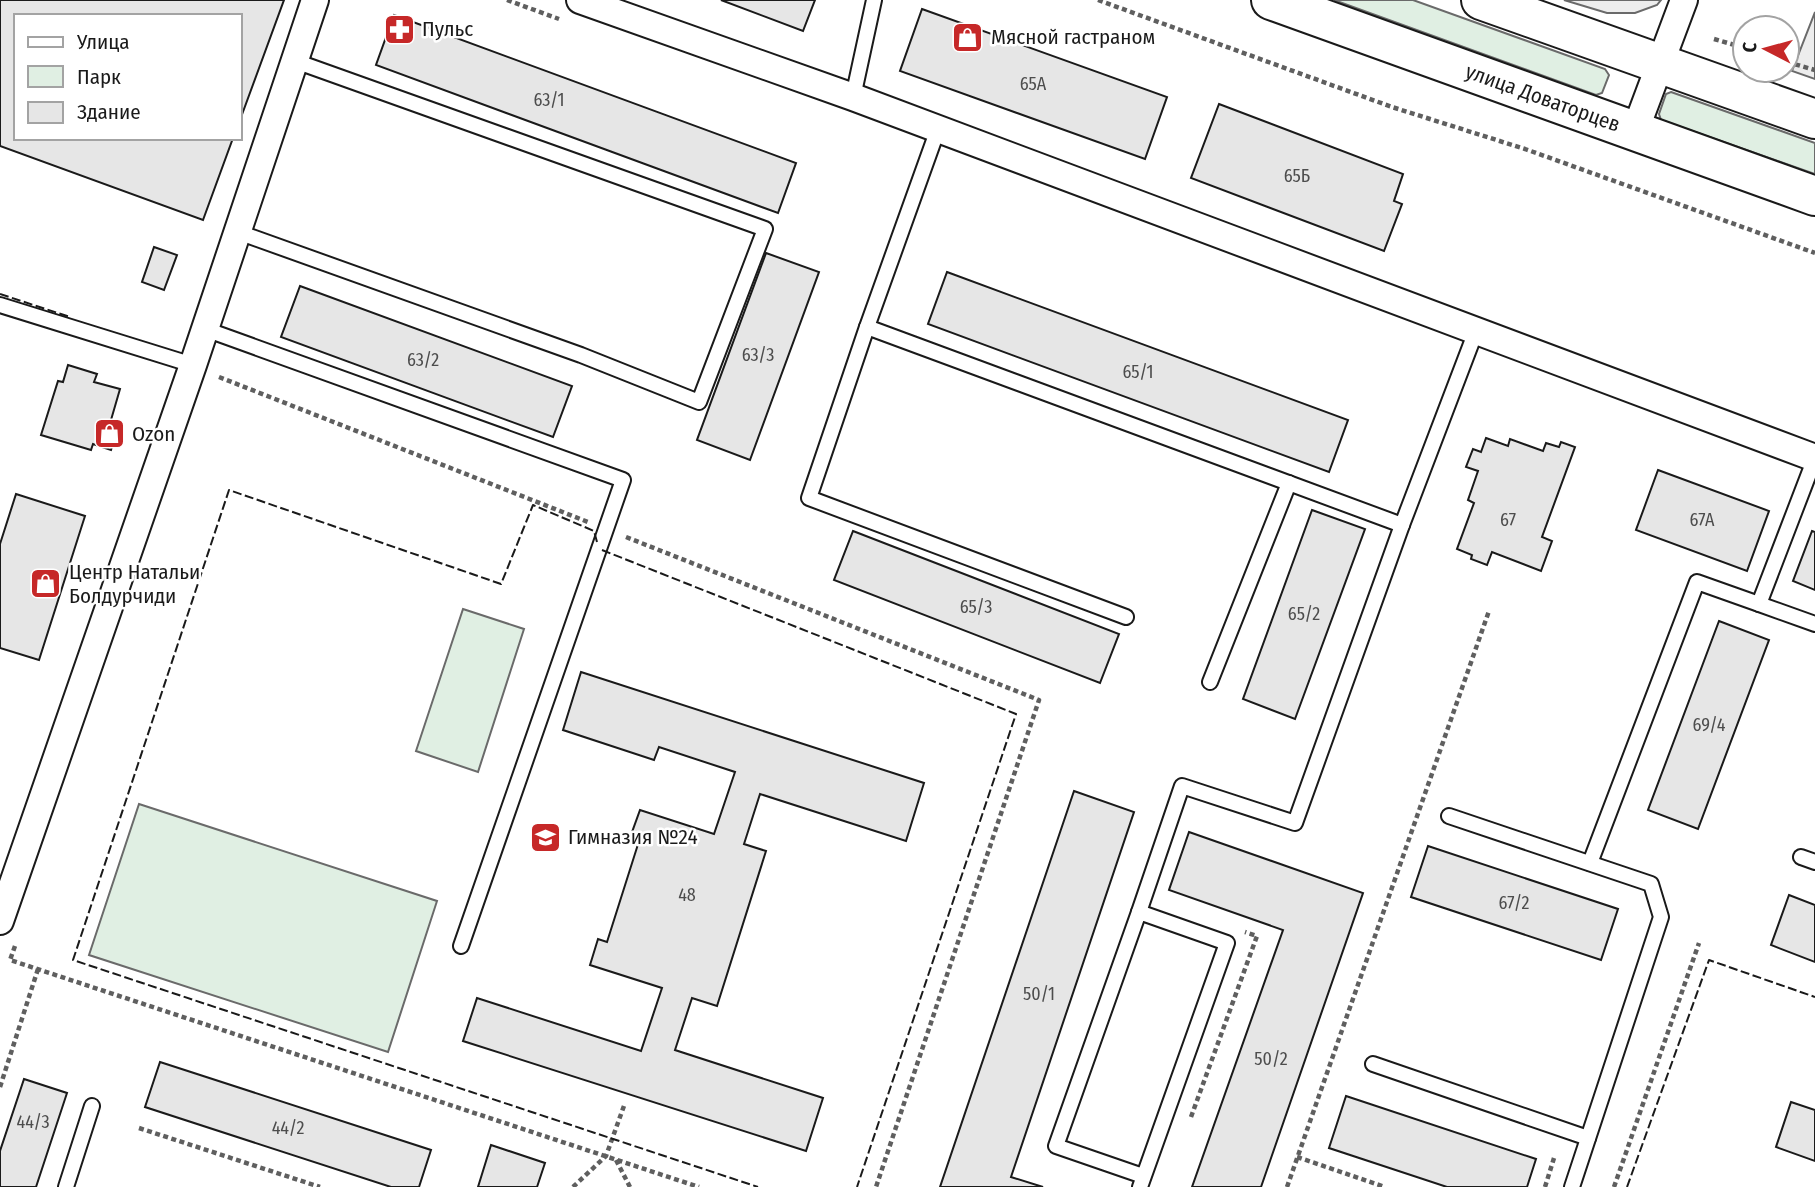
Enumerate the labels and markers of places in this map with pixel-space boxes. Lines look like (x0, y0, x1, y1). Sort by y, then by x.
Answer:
pharmacy icon: Пульс (382, 12, 416, 46)
place label: Пульс (422, 16, 473, 42)
shop icon: Мясной гастраном (951, 20, 985, 54)
place label: Мясной гастраном (991, 24, 1155, 50)
shop icon: Ozon (92, 417, 126, 451)
place label: Ozon (132, 421, 175, 447)
place label: Центр Натальи Болдурчиди (69, 559, 200, 609)
shop icon: Центр Натальи Болдурчиди (29, 567, 63, 601)
school or university icon: Гимназия №24 (528, 820, 562, 854)
place label: Гимназия №24 (568, 824, 698, 850)

